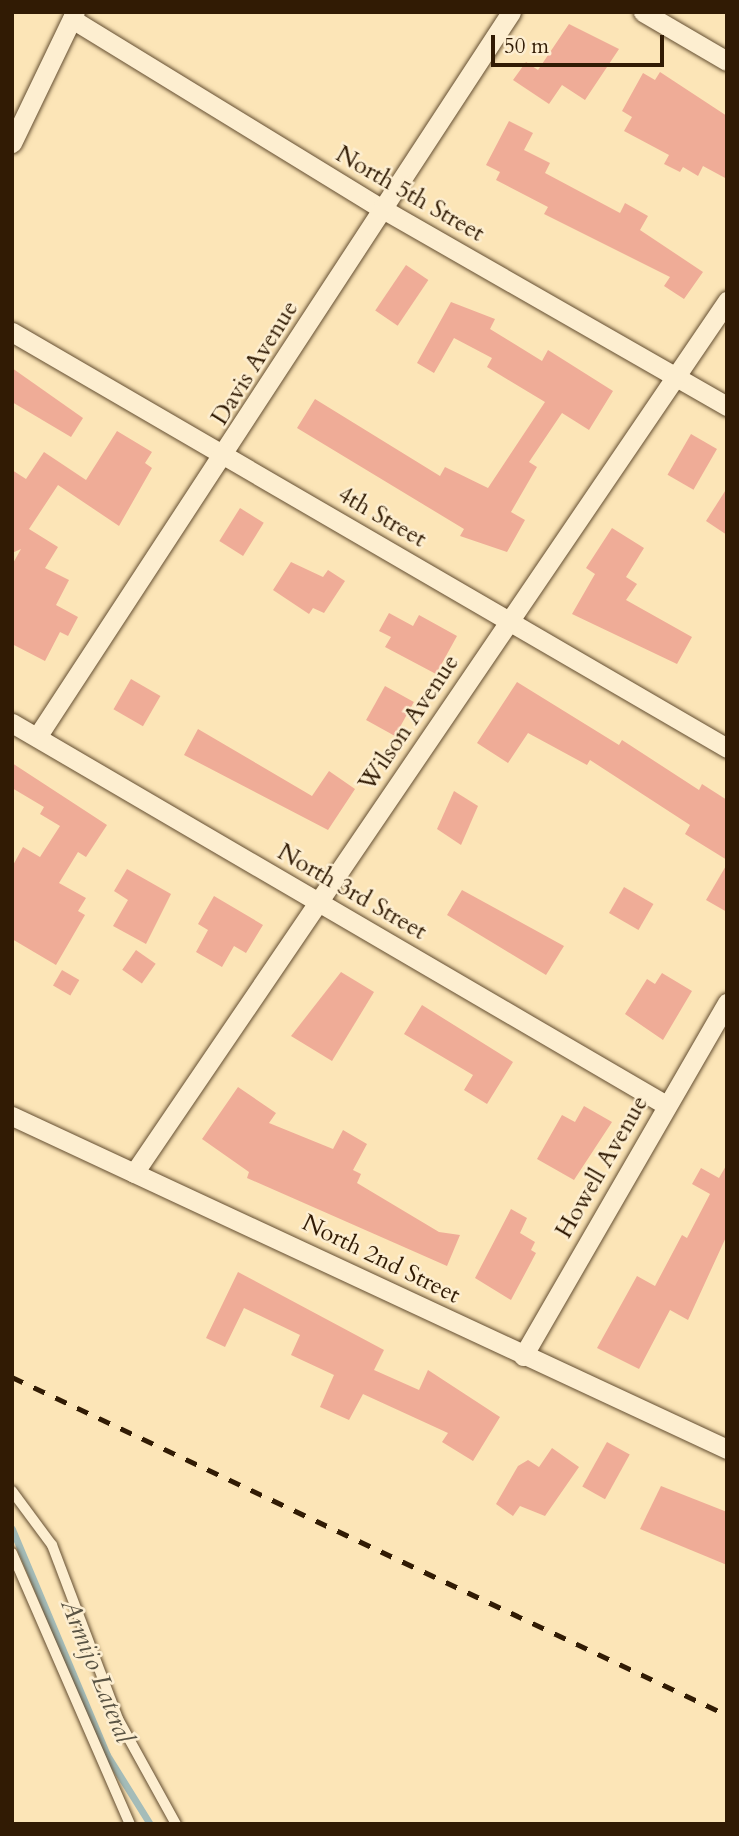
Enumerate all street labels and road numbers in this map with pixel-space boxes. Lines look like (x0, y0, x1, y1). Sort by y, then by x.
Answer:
street label: North 5th Street (331, 140, 489, 248)
street label: Davis Avenue (205, 296, 305, 430)
street label: 4th Street (333, 480, 431, 554)
street label: Wilson Avenue (353, 649, 465, 797)
street label: North 3rd Street (272, 838, 432, 946)
street label: Howell Avenue (550, 1091, 654, 1243)
street label: North 2nd Street (297, 1208, 465, 1310)

